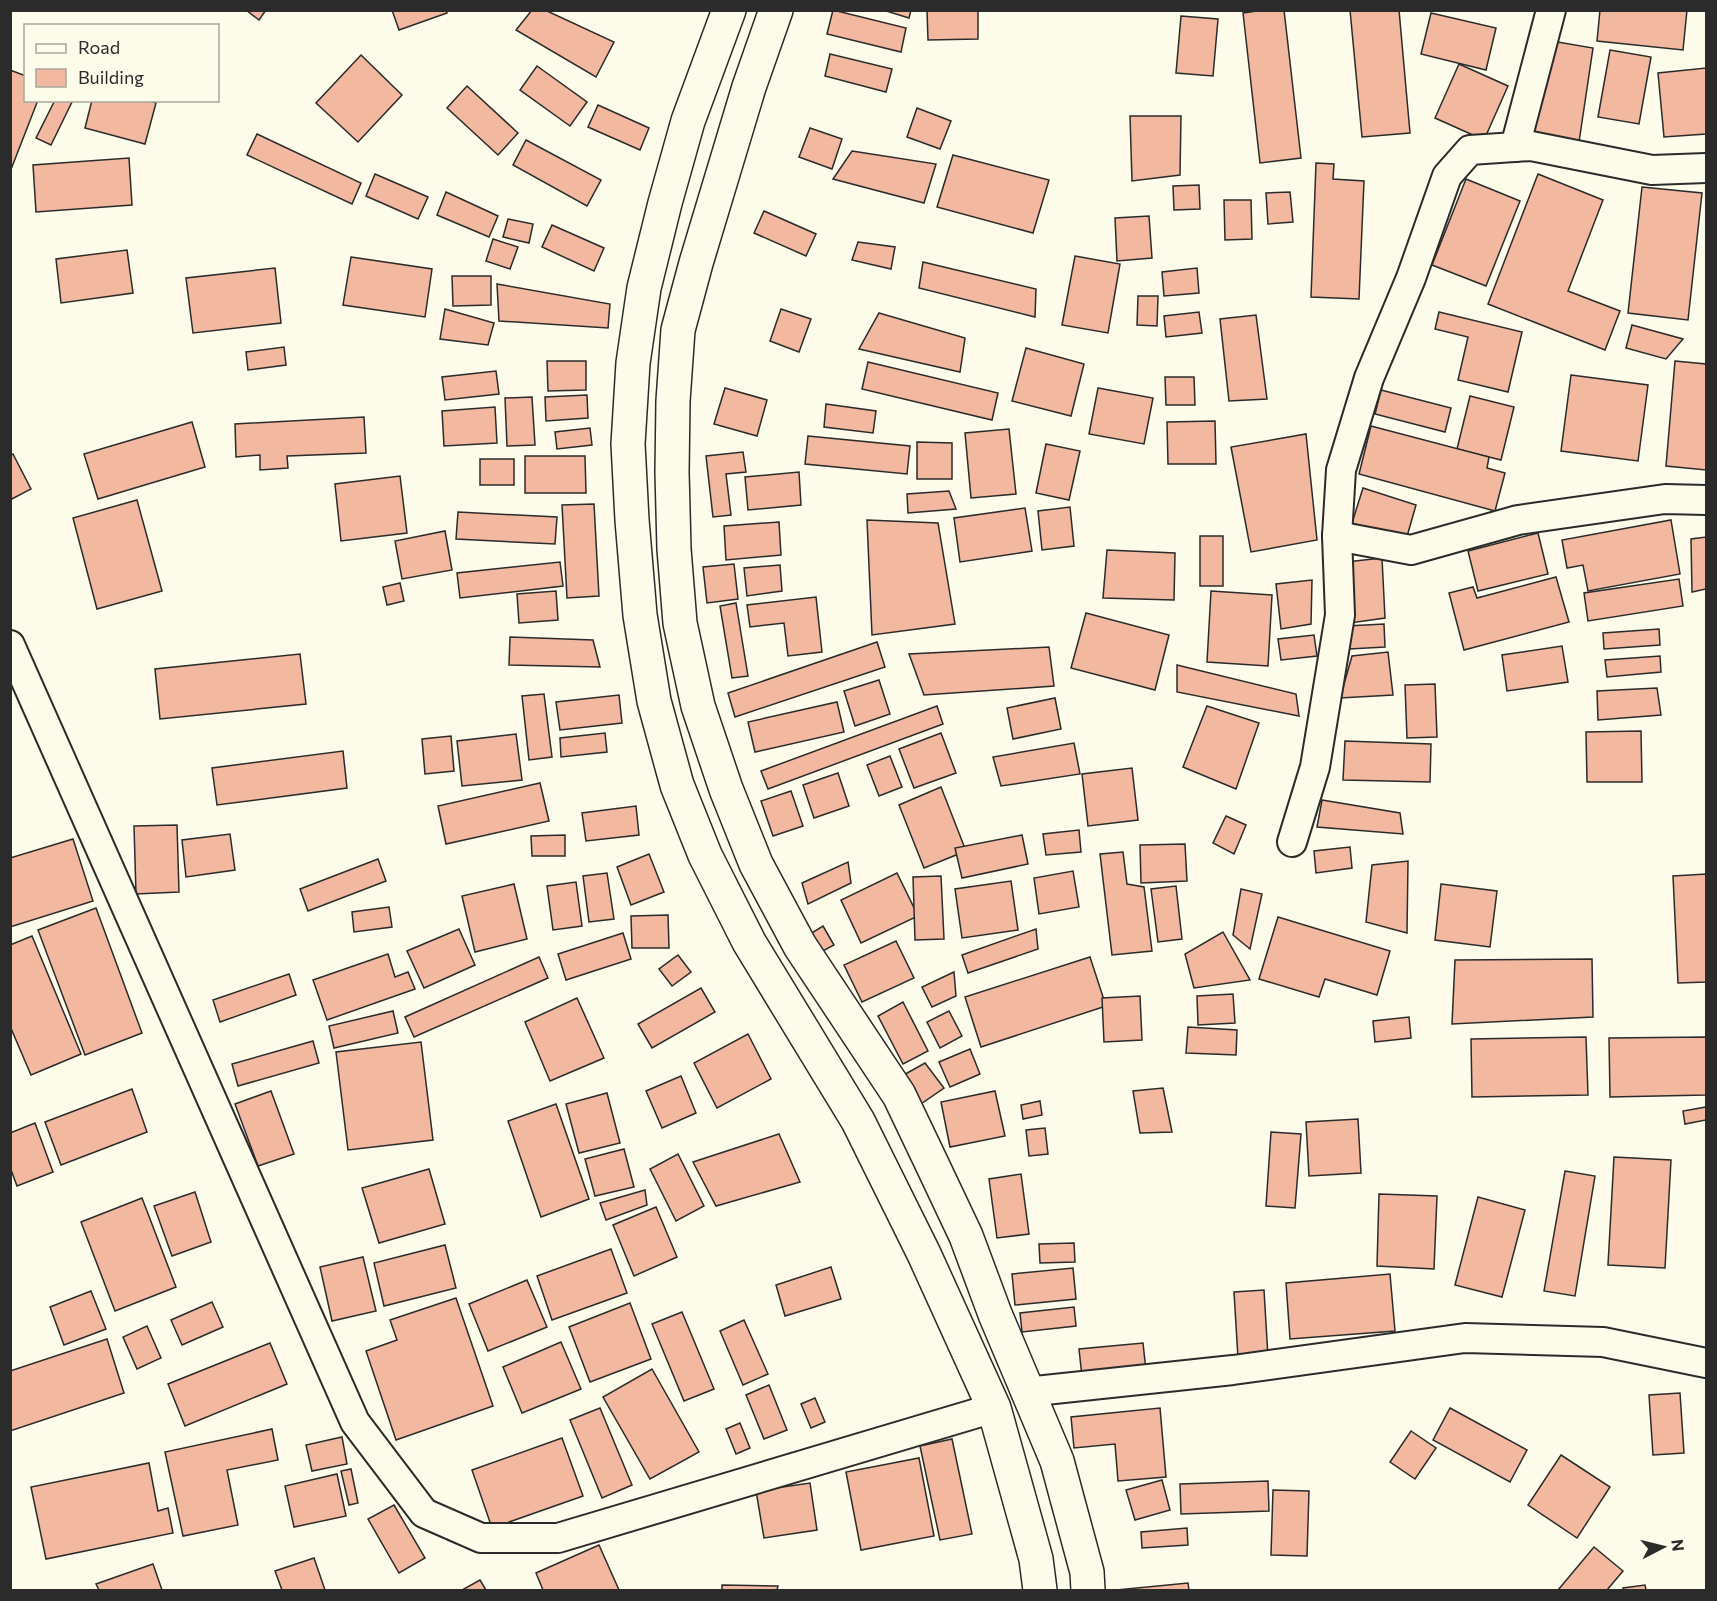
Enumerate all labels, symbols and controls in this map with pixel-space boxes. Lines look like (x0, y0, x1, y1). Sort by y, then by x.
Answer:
legend (24, 24, 219, 102)
text: Road (78, 36, 120, 58)
text: Building (78, 66, 144, 88)
north arrow (1633, 1517, 1693, 1577)
text: N (1668, 1538, 1689, 1552)

